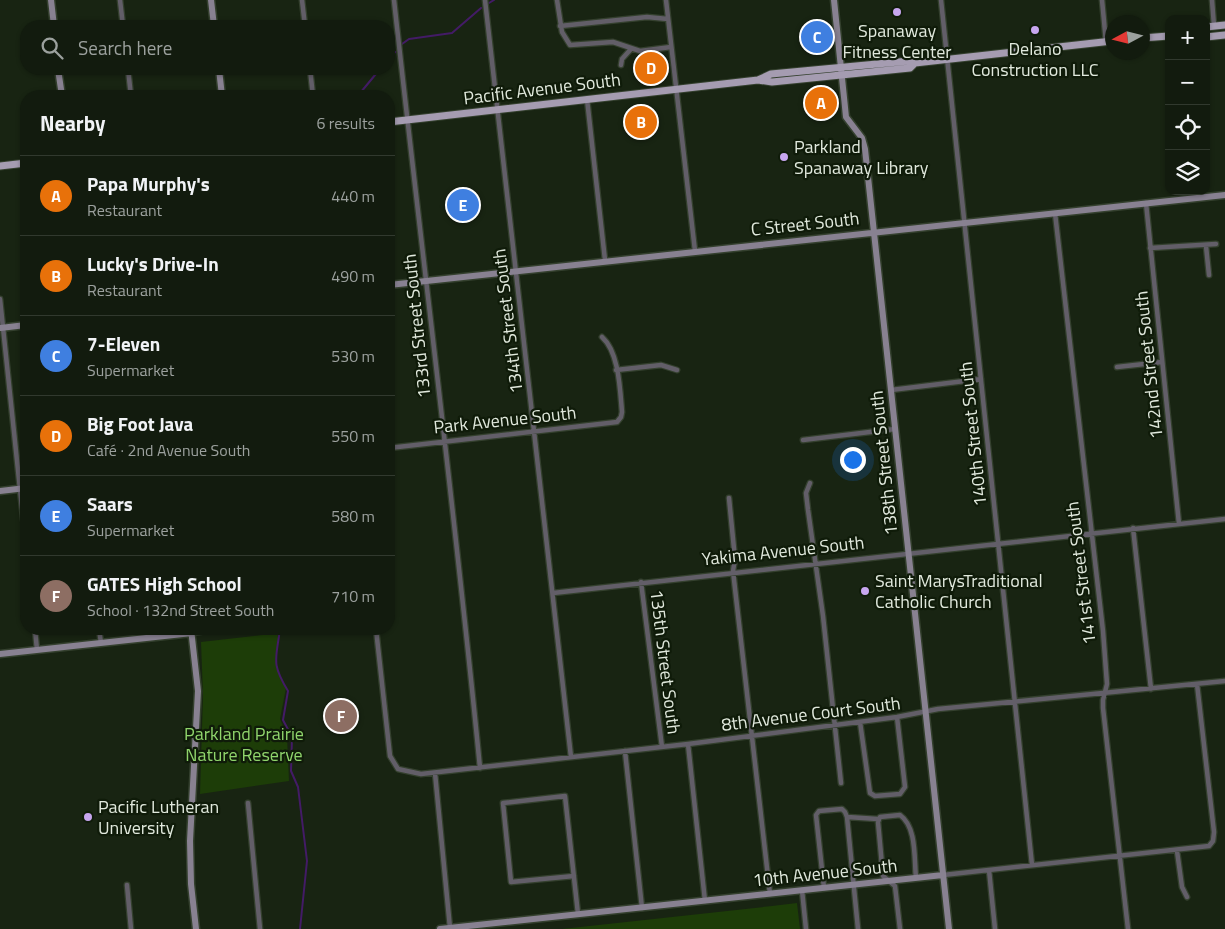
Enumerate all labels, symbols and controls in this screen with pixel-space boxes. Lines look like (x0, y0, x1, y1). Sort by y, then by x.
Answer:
marker: Spanaway Fitness Center (891, 6, 903, 18)
north arrow (1105, 15, 1150, 60)
map controls (1165, 15, 1210, 195)
button: + (1165, 15, 1210, 60)
place label: Spanaway Fitness Center (842, 17, 952, 65)
pin: C (801, 18, 833, 56)
search box (20, 20, 395, 75)
marker: Delano Construction LLC (1029, 24, 1041, 36)
text: Search here (78, 33, 172, 62)
icon: search (38, 34, 66, 62)
place label: Delano Construction LLC (971, 35, 1099, 83)
pin: D (635, 49, 667, 87)
button: − (1165, 60, 1210, 105)
street label: Pacific Avenue South (462, 65, 622, 112)
pin: A (805, 84, 837, 122)
pin: B (625, 103, 657, 141)
button: locate (1165, 105, 1210, 150)
text: Nearby (40, 107, 105, 139)
text: 6 results (316, 111, 375, 135)
place label: Parkland Spanaway Library (794, 133, 929, 181)
button: layers (1165, 150, 1210, 195)
marker: Parkland Spanaway Library (778, 151, 790, 163)
text: Papa Murphy's (87, 169, 210, 198)
text: A (51, 184, 61, 208)
text: 440 m (331, 184, 375, 208)
pin: E (447, 186, 479, 224)
text: Restaurant (87, 198, 162, 222)
street label: C Street South (749, 204, 861, 243)
street label: 134th Street South (485, 247, 530, 395)
text: Lucky's Drive-In (87, 249, 219, 278)
street label: 133rd Street South (396, 253, 438, 400)
text: B (51, 264, 61, 288)
text: 490 m (331, 264, 375, 288)
text: Restaurant (87, 278, 162, 302)
street label: 142nd Street South (1127, 290, 1170, 440)
text: 7-Eleven (87, 329, 160, 358)
text: C (52, 344, 60, 368)
text: 530 m (331, 344, 375, 368)
text: Supermarket (87, 358, 174, 382)
street label: 140th Street South (951, 360, 994, 508)
street label: 138th Street South (862, 389, 905, 537)
street label: Park Avenue South (432, 399, 578, 440)
text: Big Foot Java (87, 409, 193, 438)
text: D (51, 424, 61, 448)
text: 550 m (331, 424, 375, 448)
text: Café · 2nd Avenue South (87, 438, 250, 462)
your location (840, 447, 866, 473)
text: Saars (87, 489, 133, 518)
street label: 141st Street South (1058, 500, 1103, 646)
text: E (52, 504, 60, 528)
text: 580 m (331, 504, 375, 528)
text: Supermarket (87, 518, 174, 542)
street label: Yakima Avenue South (700, 529, 866, 572)
place label: Saint MarysTraditional Catholic Church (875, 567, 1043, 615)
text: GATES High School (87, 569, 242, 598)
text: F (52, 584, 60, 608)
text: 710 m (331, 584, 375, 608)
marker: Saint MarysTraditional Catholic Church (859, 585, 871, 597)
street label: 135th Street South (643, 588, 688, 736)
text: School · 132nd Street South (87, 598, 274, 622)
street label: 8th Avenue Court South (720, 689, 902, 738)
pin: F (325, 697, 357, 735)
park label: Parkland Prairie Nature Reserve (184, 720, 304, 768)
place label: Pacific Lutheran University (98, 793, 219, 841)
marker: Pacific Lutheran University (82, 811, 94, 823)
street label: 10th Avenue South (751, 851, 899, 894)

